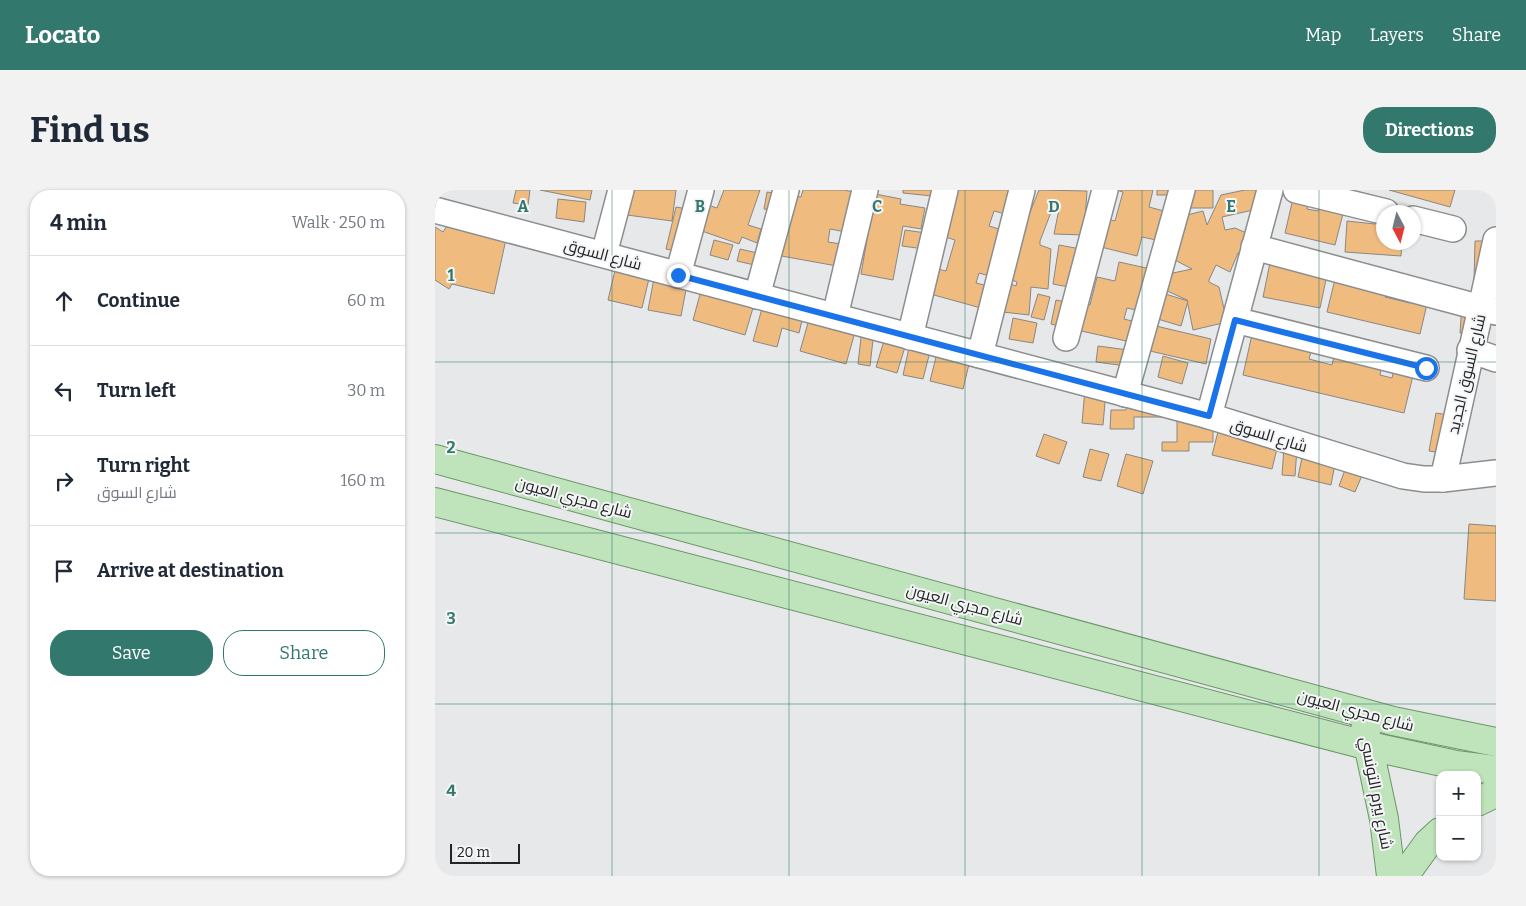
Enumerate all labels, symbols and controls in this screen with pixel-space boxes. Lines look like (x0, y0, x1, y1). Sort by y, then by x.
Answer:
text: Locato (25, 21, 100, 49)
text: Map (1305, 24, 1341, 46)
text: Layers (1369, 24, 1424, 46)
text: Share (1452, 24, 1501, 46)
button: Directions (1363, 107, 1496, 153)
text: Find us (30, 109, 150, 151)
text: A (517, 197, 529, 216)
text: B (695, 197, 705, 216)
text: C (872, 197, 882, 216)
text: D (1048, 197, 1060, 216)
text: E (1226, 197, 1236, 216)
north arrow (1376, 205, 1421, 250)
text: 4 min (50, 210, 107, 236)
text: Walk · 250 m (292, 213, 385, 232)
street label: شارع السوق (561, 235, 644, 276)
route end (667, 264, 690, 287)
text: 1 (448, 266, 455, 285)
icon: ahead (50, 287, 78, 315)
text: Continue (97, 289, 180, 312)
text: 60 m (347, 291, 385, 310)
street label: شارع السوق الجديد (1443, 312, 1491, 436)
route start (1415, 357, 1438, 380)
icon: left (50, 377, 78, 405)
text: Turn left (97, 379, 176, 402)
text: 30 m (347, 381, 385, 400)
street label: شارع السوق (1227, 415, 1310, 458)
text: 2 (446, 438, 456, 457)
text: Turn right (97, 454, 190, 477)
icon: right (50, 467, 78, 495)
text: 160 m (340, 471, 385, 490)
street label: شارع مجري العيون (512, 473, 634, 526)
text: شارع السوق (97, 483, 177, 502)
icon: arrive (50, 557, 78, 585)
text: Arrive at destination (97, 559, 284, 582)
street label: شارع مجري العيون (903, 580, 1025, 633)
text: 3 (446, 609, 456, 628)
button: Save (50, 630, 213, 676)
button: Share (223, 630, 385, 676)
street label: شارع مجري العيون (1294, 686, 1416, 739)
street label: شارع بيرم التونسي (1353, 735, 1397, 852)
map controls (1436, 771, 1481, 861)
button: + (1436, 771, 1481, 816)
text: 4 (446, 781, 456, 800)
button: − (1436, 816, 1481, 861)
scale bar (450, 841, 520, 864)
text: 20 m (457, 844, 490, 861)

